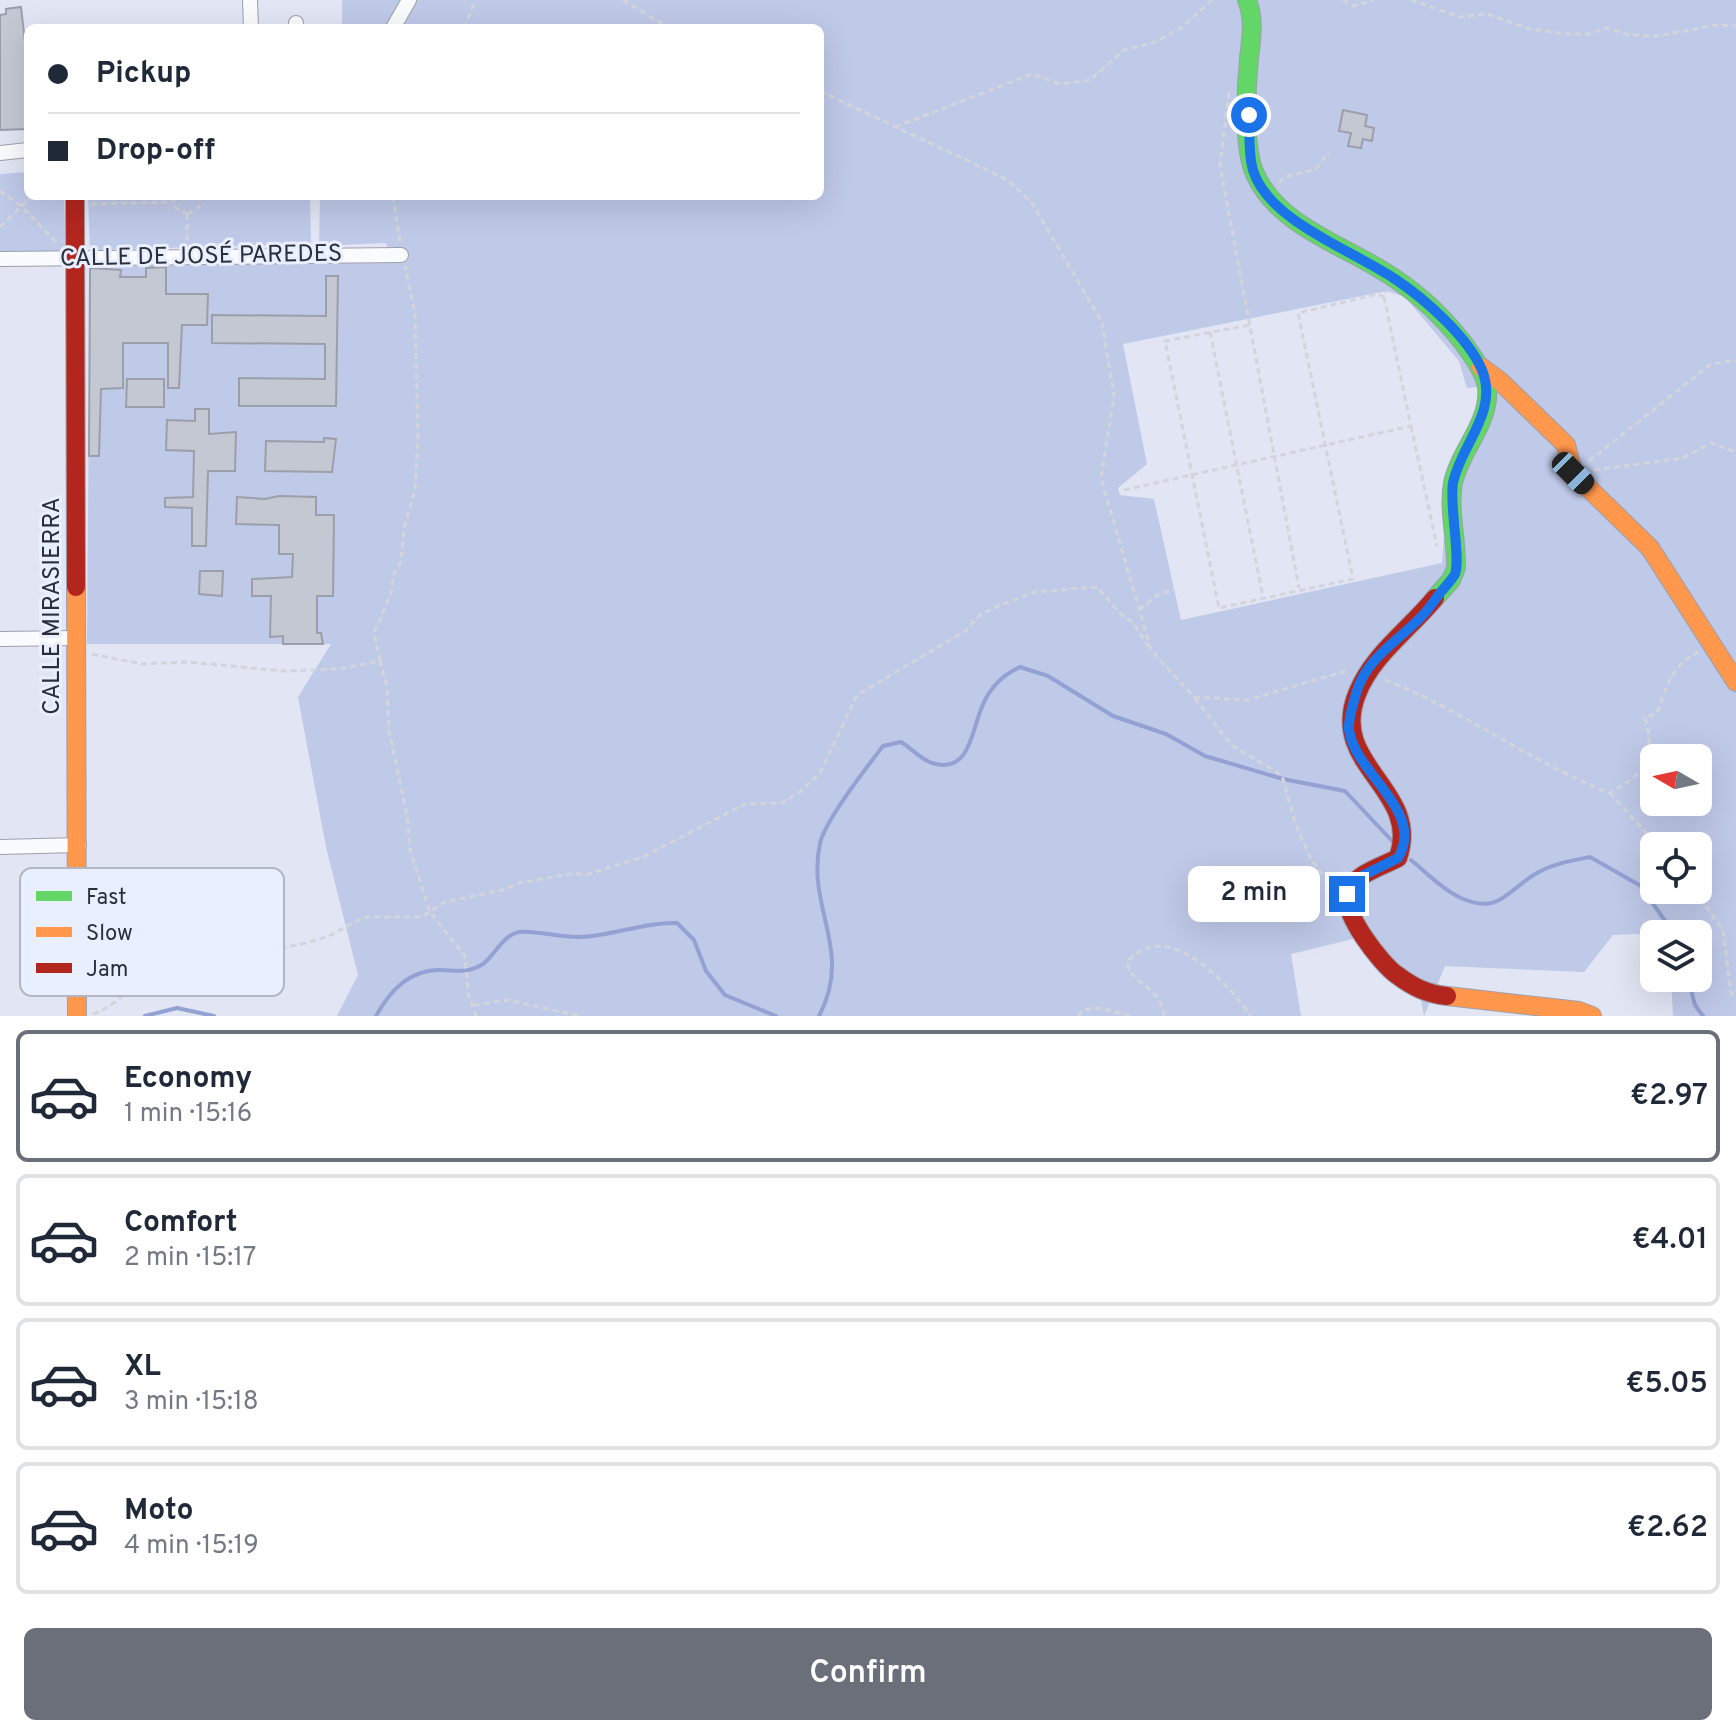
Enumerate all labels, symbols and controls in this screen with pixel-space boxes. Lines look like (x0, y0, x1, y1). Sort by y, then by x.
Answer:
text: Pickup (96, 56, 191, 93)
route start (1231, 97, 1267, 133)
text: Drop-off (96, 133, 215, 170)
street label: CALLE DE JOSÉ PAREDES (60, 238, 342, 274)
car (1548, 448, 1598, 498)
street label: CALLE MIRASIERRA (38, 497, 68, 715)
north arrow (1640, 744, 1712, 816)
map controls (1640, 744, 1712, 992)
button: locate (1640, 832, 1712, 904)
callout: 2 min (1187, 866, 1319, 922)
legend (20, 868, 284, 996)
route end (1329, 876, 1365, 912)
text: 2 min (1220, 877, 1288, 910)
text: Fast (86, 885, 127, 912)
button: layers (1640, 920, 1712, 992)
text: Slow (86, 921, 133, 948)
text: Jam (86, 957, 129, 984)
icon: car (28, 1060, 100, 1132)
text: Economy (124, 1061, 252, 1098)
text: €2.97 (1630, 1078, 1708, 1115)
text: 1 min · 15:16 (124, 1098, 252, 1131)
icon: car (28, 1204, 100, 1276)
text: Comfort (124, 1205, 237, 1242)
text: €4.01 (1632, 1222, 1708, 1259)
text: 2 min · 15:17 (124, 1242, 256, 1275)
icon: car (28, 1348, 100, 1420)
text: XL (124, 1349, 161, 1386)
text: €5.05 (1626, 1366, 1708, 1403)
text: 3 min · 15:18 (124, 1386, 259, 1419)
icon: car (28, 1492, 100, 1564)
text: Moto (124, 1493, 194, 1530)
text: €2.62 (1627, 1510, 1708, 1547)
text: 4 min · 15:19 (124, 1530, 259, 1563)
button: Confirm (24, 1628, 1712, 1720)

